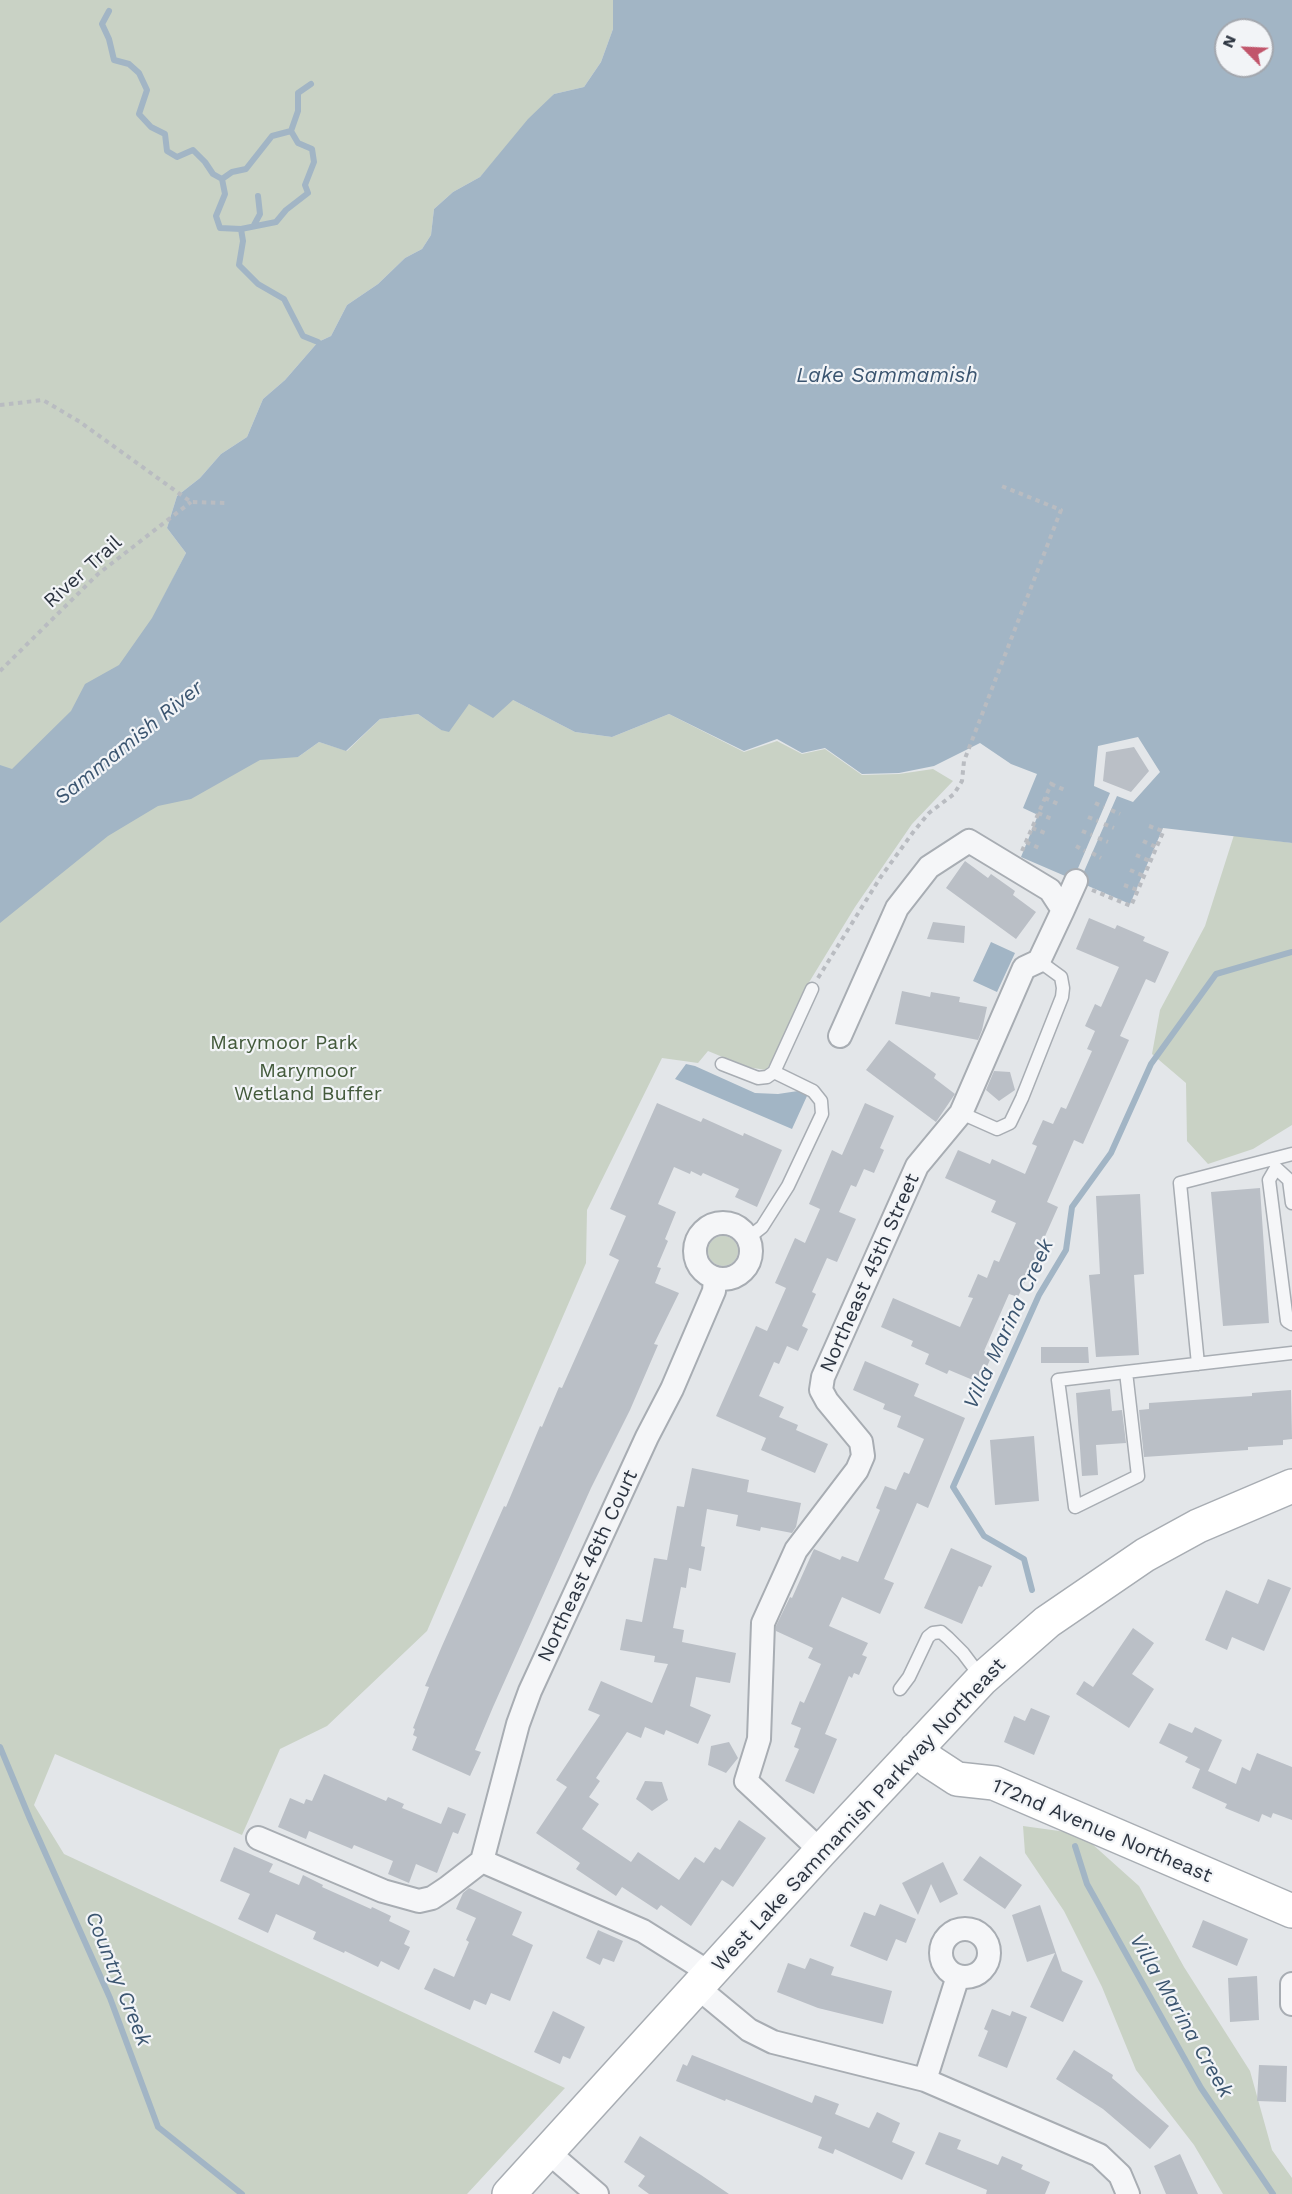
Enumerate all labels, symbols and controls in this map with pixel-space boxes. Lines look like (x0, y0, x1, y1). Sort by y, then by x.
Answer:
north arrow (1214, 18, 1274, 78)
text: N (1218, 32, 1240, 51)
water label: Lake Sammamish (796, 363, 978, 389)
street label: River Trail (39, 531, 127, 613)
water label: Sammamish River (50, 675, 208, 811)
park label: Marymoor Park (210, 1031, 358, 1055)
park label: Marymoor Wetland Buffer (234, 1059, 382, 1106)
street label: Northeast 45th Street (815, 1170, 925, 1376)
water label: Villa Marina Creek (959, 1235, 1059, 1413)
street label: Northeast 46th Court (533, 1466, 643, 1666)
street label: West Lake Sammamish Parkway Northeast (707, 1653, 1011, 1977)
street label: 172nd Avenue Northeast (988, 1774, 1216, 1888)
water label: Country Creek (80, 1908, 156, 2050)
water label: Villa Marina Creek (1124, 1930, 1238, 2102)

